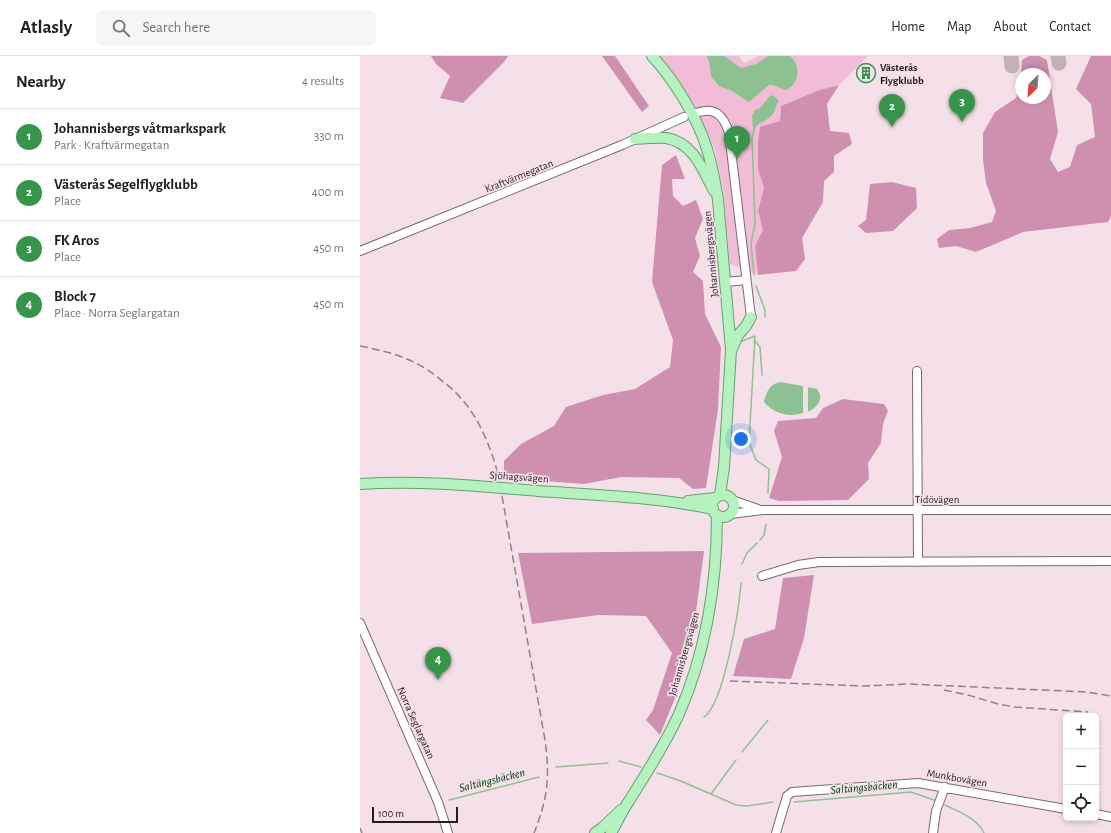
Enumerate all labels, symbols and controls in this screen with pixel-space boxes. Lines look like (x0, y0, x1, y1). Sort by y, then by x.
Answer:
search box (96, 10, 376, 46)
icon: search (110, 17, 132, 39)
text: Atlasly (20, 18, 72, 37)
text: Search here (142, 20, 210, 35)
text: Home (891, 20, 925, 34)
text: Map (947, 20, 971, 34)
text: About (993, 20, 1027, 34)
text: Contact (1049, 20, 1091, 34)
building icon: Västerås Flygklubb (855, 62, 877, 84)
place label: Västerås Flygklubb (880, 62, 924, 86)
north arrow (1015, 68, 1051, 104)
text: Nearby (16, 73, 66, 90)
text: 4 results (302, 75, 344, 88)
pin: 3 (949, 89, 975, 122)
pin: 2 (879, 94, 905, 127)
text: Johannisbergs våtmarkspark (54, 121, 226, 136)
pin: 1 (724, 126, 750, 159)
text: 1 (27, 130, 31, 143)
text: 330 m (314, 130, 344, 143)
text: Park · Kraftvärmegatan (54, 139, 169, 152)
street label: Kraftvärmegatan (483, 157, 555, 195)
text: Västerås Segelflygklubb (54, 177, 198, 192)
text: 2 (26, 186, 32, 199)
text: 400 m (311, 186, 344, 199)
text: Place (54, 195, 81, 208)
street label: Johannisbergsvägen (702, 210, 720, 298)
text: FK Aros (54, 233, 99, 248)
text: 3 (26, 242, 32, 255)
text: 450 m (313, 242, 344, 255)
text: Place (54, 251, 81, 264)
text: Block 7 (54, 289, 96, 304)
text: 4 (26, 298, 32, 311)
text: 450 m (313, 298, 344, 311)
text: Place · Norra Seglargatan (54, 307, 180, 320)
your location (731, 429, 751, 449)
street label: Sjöhagsvägen (489, 469, 549, 485)
street label: Tidövägen (915, 494, 959, 505)
street label: Johannisbergsvägen (667, 611, 701, 697)
pin: 4 (425, 647, 451, 680)
street label: Norra Seglargatan (395, 685, 437, 761)
map controls (1063, 713, 1099, 821)
button: + (1063, 713, 1099, 749)
button: − (1063, 749, 1099, 785)
water label: Saltängsbäcken (458, 766, 526, 794)
street label: Munkbovägen (926, 767, 988, 789)
water label: Saltängsbäcken (830, 778, 898, 796)
button: locate (1063, 785, 1099, 821)
scale bar (372, 805, 458, 824)
text: 100 m (378, 808, 404, 819)

